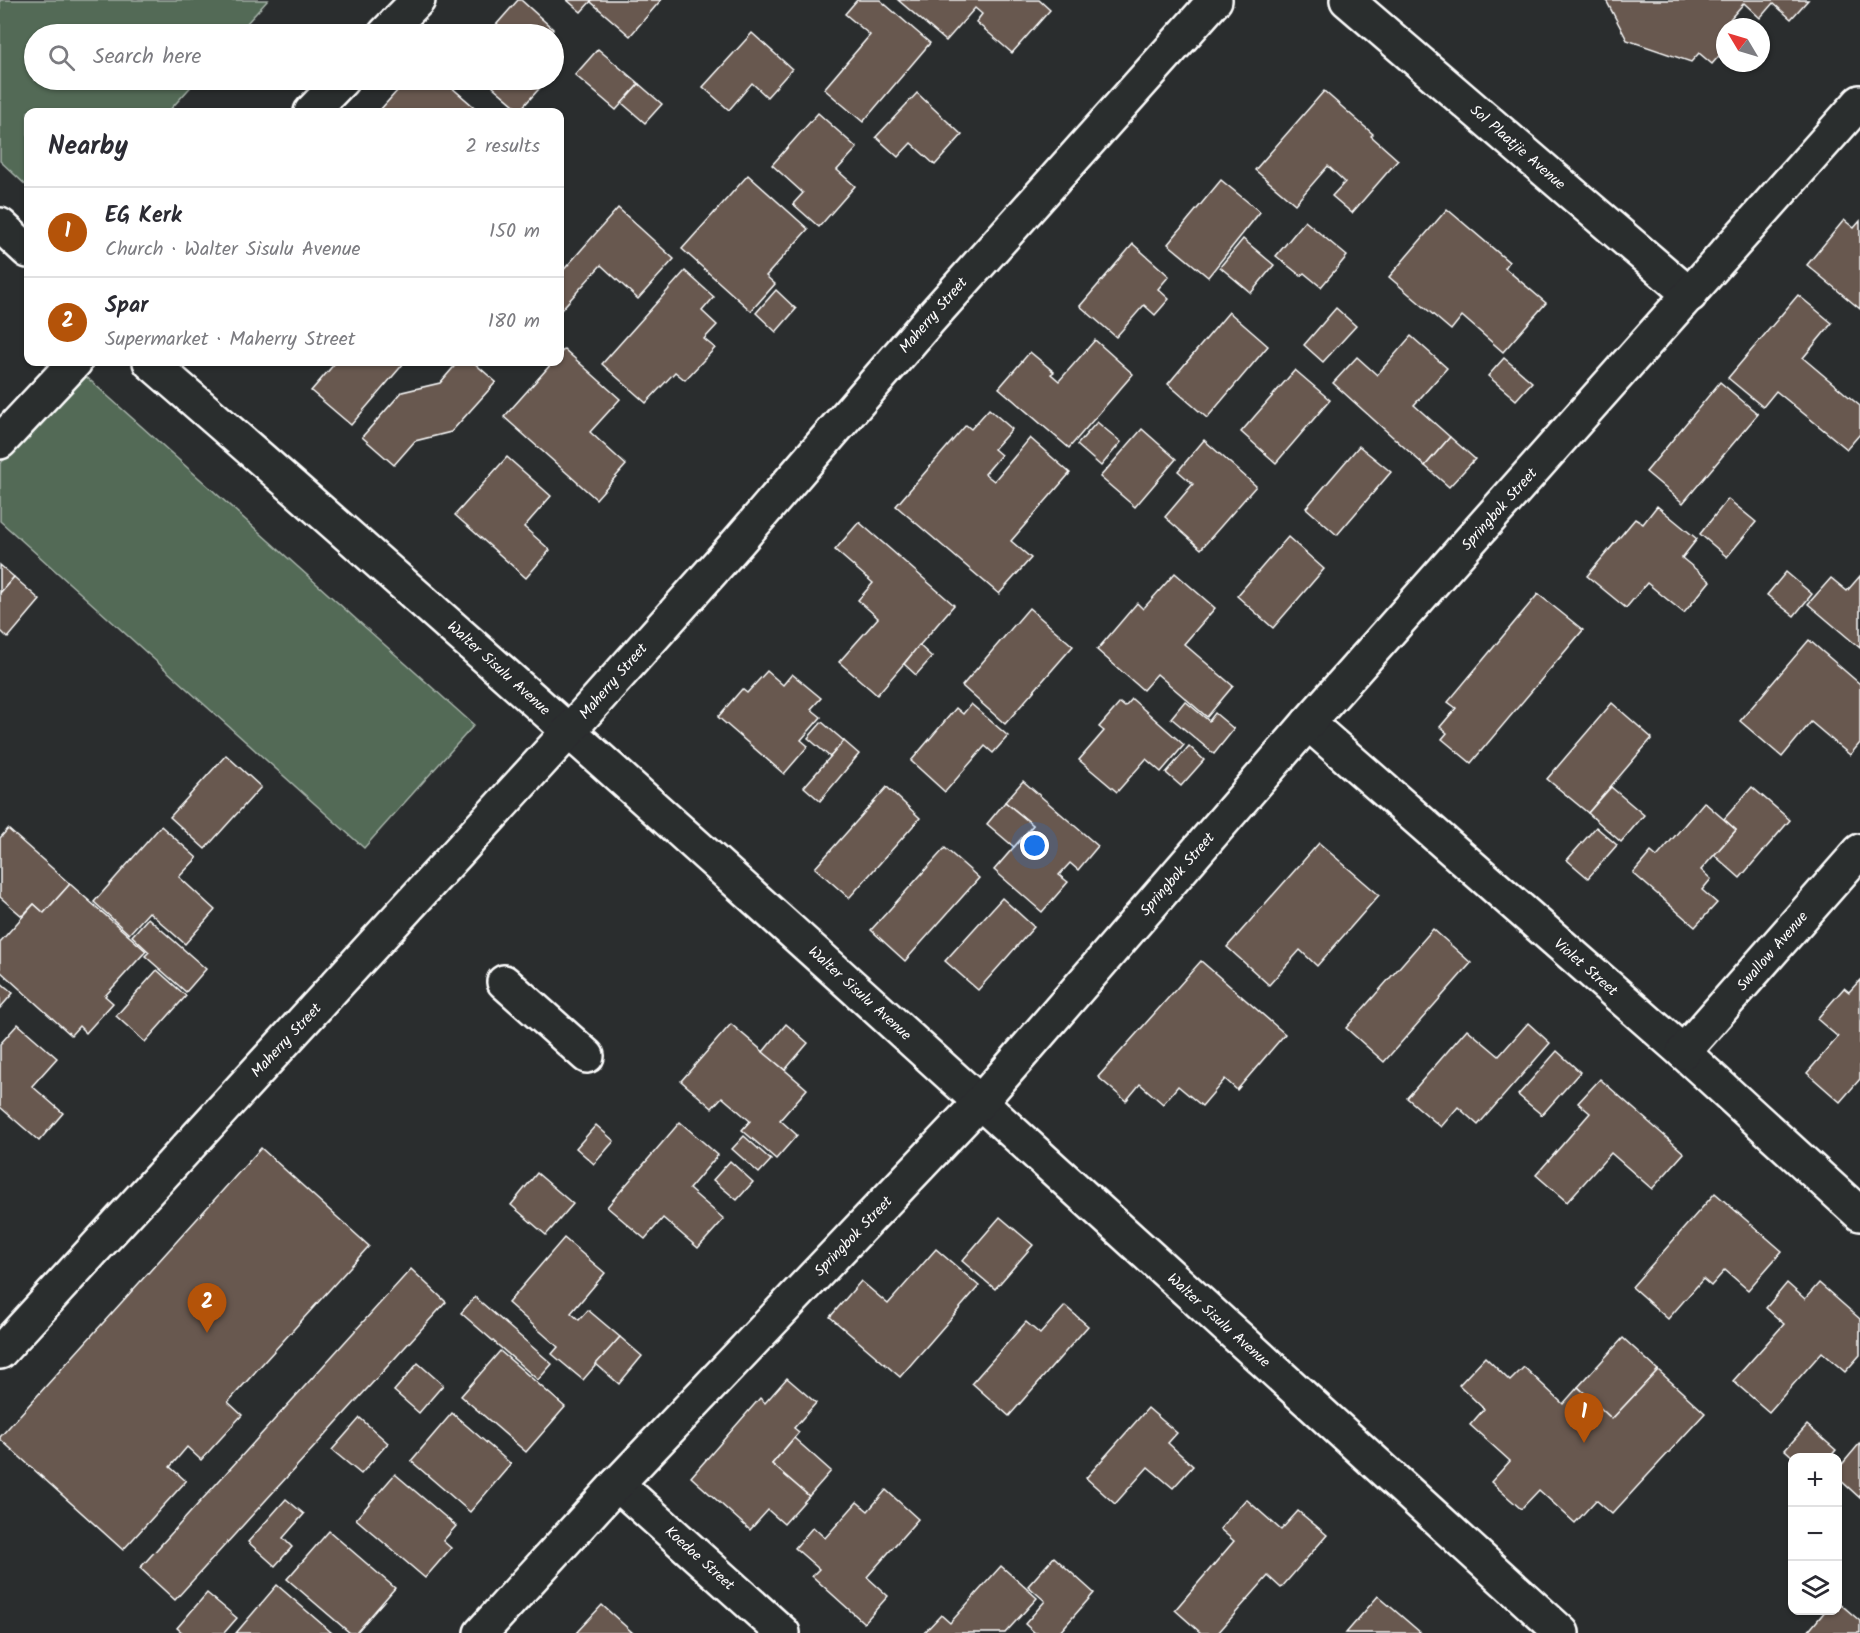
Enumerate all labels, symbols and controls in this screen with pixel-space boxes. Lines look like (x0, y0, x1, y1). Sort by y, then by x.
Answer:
north arrow (1716, 18, 1770, 72)
search box (24, 24, 564, 90)
text: Search here (93, 40, 201, 75)
icon: search (45, 41, 78, 74)
street label: Sol Plaatjie Avenue (1464, 99, 1571, 196)
text: Nearby (48, 126, 128, 168)
text: 2 results (465, 131, 540, 163)
text: EG Kerk (105, 199, 182, 234)
text: 1 (64, 216, 71, 248)
text: 150 m (489, 216, 540, 248)
text: Church · Walter Sisulu Avenue (105, 234, 361, 266)
street label: Maherry Street (894, 272, 974, 359)
text: Spar (105, 289, 148, 324)
text: 2 (62, 306, 73, 338)
text: 180 m (488, 306, 540, 338)
text: Supermarket · Maherry Street (105, 324, 355, 356)
street label: Springbok Street (1456, 463, 1544, 557)
street label: Walter Sisulu Avenue (441, 616, 556, 722)
street label: Maherry Street (574, 638, 654, 725)
street label: Springbok Street (1134, 827, 1221, 922)
your location (1020, 831, 1049, 860)
street label: Swallow Avenue (1731, 906, 1815, 997)
street label: Violet Street (1548, 933, 1623, 1003)
street label: Walter Sisulu Avenue (802, 941, 917, 1047)
street label: Maherry Street (246, 998, 328, 1083)
street label: Springbok Street (809, 1191, 899, 1283)
street label: Walter Sisulu Avenue (1161, 1268, 1276, 1374)
pin: 2 (188, 1284, 226, 1333)
pin: 1 (1564, 1394, 1604, 1443)
map controls (1788, 1453, 1842, 1615)
button: + (1788, 1453, 1842, 1507)
button: − (1788, 1507, 1842, 1561)
street label: Koedoe Street (659, 1521, 740, 1597)
button: layers (1788, 1561, 1842, 1615)

